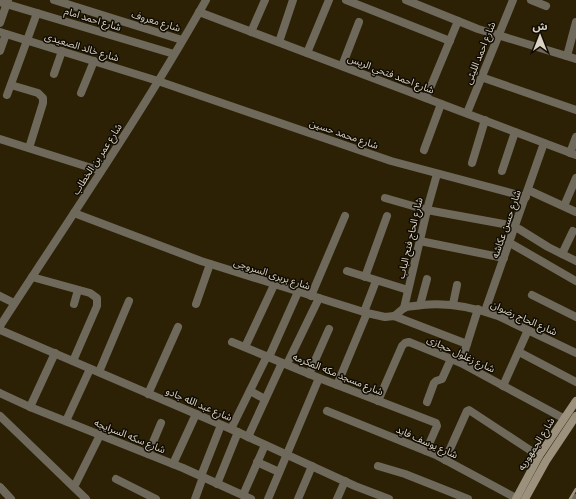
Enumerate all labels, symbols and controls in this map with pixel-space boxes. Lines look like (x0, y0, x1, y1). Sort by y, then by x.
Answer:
street label: شارع احمد امام (62, 5, 123, 36)
street label: شارع معروف (130, 8, 182, 36)
north arrow (520, 16, 560, 56)
street label: شارع احمد الليثى (462, 20, 499, 87)
text: ش (532, 20, 548, 33)
street label: شارع خالد الصعيدى (43, 30, 121, 65)
street label: شارع احمد فتحي الريس (345, 52, 436, 98)
street label: شارع محمد حسين (307, 117, 380, 153)
street label: شارع عمر بن الخطاب (70, 121, 126, 198)
street label: شارع حسن عكاشه (489, 188, 525, 260)
street label: شارع الحاج فتح الباب (395, 196, 427, 280)
street label: شارع بربرى السروجى (232, 256, 312, 294)
street label: شارع الحاج رضوان (488, 299, 559, 339)
street label: شارع زغلول حجازى (424, 333, 497, 376)
street label: شارع مسجد مكه المكرمه (290, 351, 385, 399)
street label: شارع عبد الله جادو (163, 385, 234, 425)
street label: شارع الجمهوريه (515, 416, 558, 473)
street label: شارع سكه السرايجه (92, 417, 167, 457)
street label: شارع يوسف فايد (394, 423, 460, 462)

